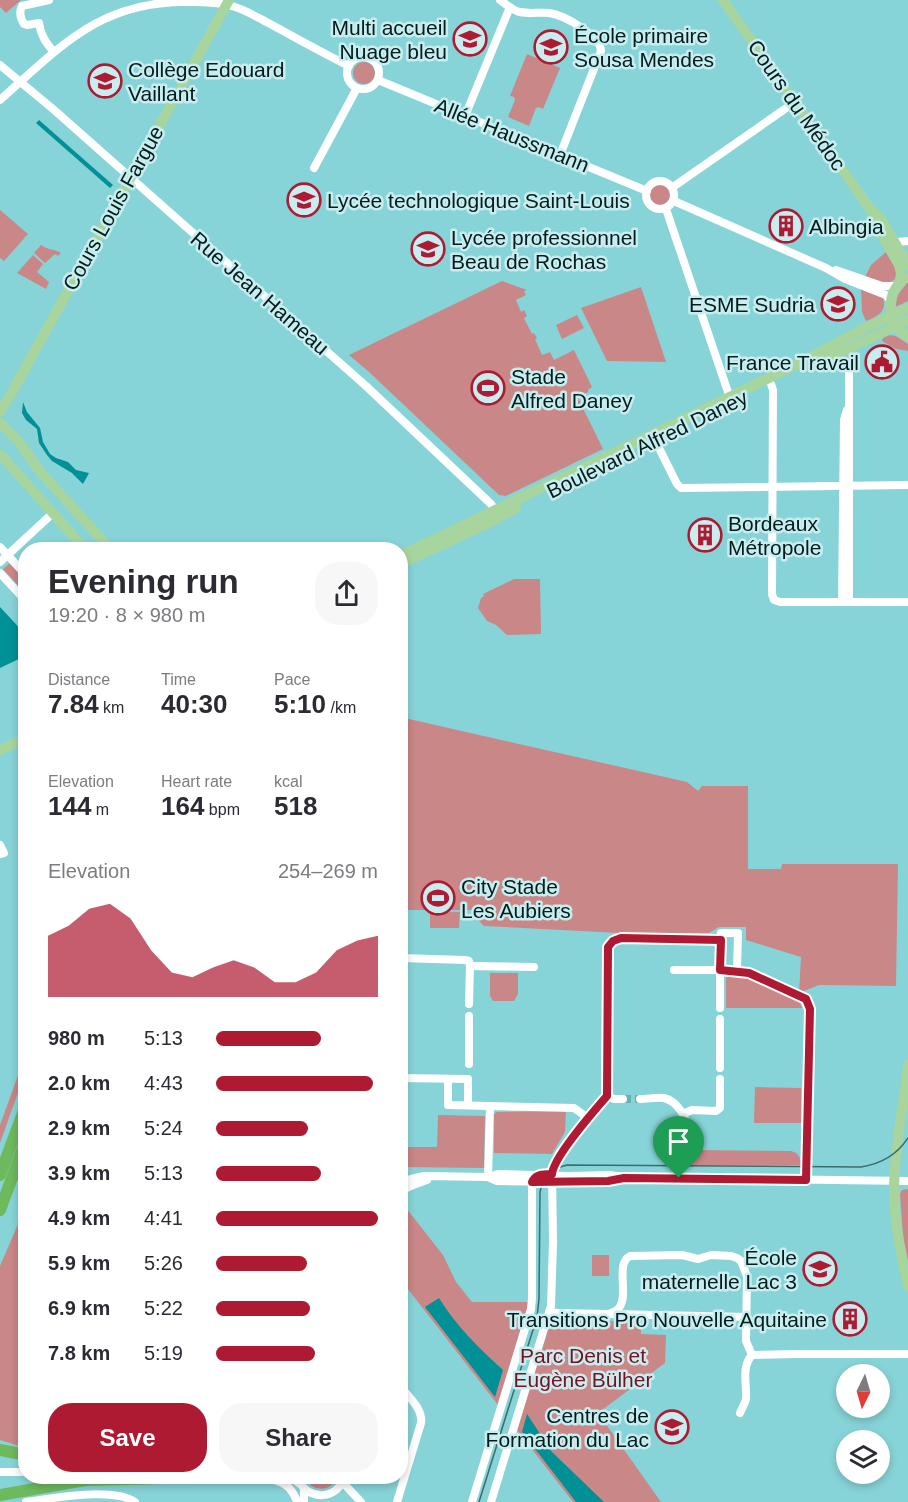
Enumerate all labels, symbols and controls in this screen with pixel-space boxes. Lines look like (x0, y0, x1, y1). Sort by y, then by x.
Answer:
place label: Multi accueil Nuage bleu (331, 16, 447, 63)
school or university icon: Multi accueil Nuage bleu (452, 21, 488, 57)
place label: École primaire Sousa Mendes (574, 24, 714, 71)
school or university icon: École primaire Sousa Mendes (533, 29, 569, 65)
street label: Cours du Médoc (743, 35, 851, 175)
place label: Collège Edouard Vaillant (128, 58, 284, 105)
school or university icon: Collège Edouard Vaillant (87, 63, 123, 99)
street label: Allée Haussmann (431, 94, 593, 176)
street label: Cours Louis Fargue (58, 122, 168, 294)
school or university icon: Lycée technologique Saint-Louis (286, 182, 322, 218)
place label: Lycée technologique Saint-Louis (327, 189, 630, 212)
building icon: Albingia (768, 208, 804, 244)
place label: Albingia (809, 215, 884, 238)
place label: Lycée professionnel Beau de Rochas (451, 226, 637, 273)
street label: Rue Jean Hameau (186, 227, 334, 359)
school or university icon: Lycée professionnel Beau de Rochas (410, 231, 446, 267)
school or university icon: ESME Sudria (820, 286, 856, 322)
place label: ESME Sudria (689, 293, 815, 316)
public building icon: France Travail (864, 344, 900, 380)
place label: France Travail (726, 351, 859, 374)
place label: Stade Alfred Daney (511, 365, 633, 412)
sports icon: Stade Alfred Daney (470, 370, 506, 406)
street label: Boulevard Alfred Daney (543, 385, 752, 503)
place label: Bordeaux Métropole (728, 512, 821, 559)
building icon: Bordeaux Métropole (687, 517, 723, 553)
button: share (315, 562, 378, 625)
text: Evening run (48, 563, 239, 600)
text: 19:20 · 8 × 980 m (48, 604, 205, 626)
text: Distance (48, 671, 110, 688)
text: Time (161, 671, 196, 688)
text: Pace (274, 671, 310, 688)
text: 7.84 (48, 689, 99, 719)
text: 40:30 (161, 689, 228, 719)
text: 5:10 (274, 689, 326, 719)
text: km (99, 699, 124, 716)
text: /km (326, 699, 356, 716)
text: Elevation (48, 773, 114, 790)
text: Heart rate (161, 773, 232, 790)
text: kcal (274, 773, 302, 790)
text: 144 (48, 791, 91, 821)
text: 164 (161, 791, 204, 821)
text: 518 (274, 791, 317, 821)
text: m (91, 801, 109, 818)
text: bpm (204, 801, 240, 818)
text: Elevation (48, 860, 130, 882)
text: 254–269 m (278, 860, 378, 882)
place label: City Stade Les Aubiers (461, 875, 571, 922)
sports icon: City Stade Les Aubiers (420, 880, 456, 916)
text: 980 m (48, 1027, 105, 1049)
text: 5:13 (144, 1027, 183, 1049)
text: 2.0 km (48, 1072, 110, 1094)
text: 4:43 (144, 1072, 183, 1094)
pin (653, 1116, 704, 1178)
text: 2.9 km (48, 1117, 110, 1139)
text: 5:24 (144, 1117, 183, 1139)
icon: arrive (662, 1125, 695, 1158)
text: 3.9 km (48, 1162, 110, 1184)
text: 5:13 (144, 1162, 183, 1184)
text: 4.9 km (48, 1207, 110, 1229)
text: 4:41 (144, 1207, 183, 1229)
place label: École maternelle Lac 3 (642, 1246, 797, 1293)
school or university icon: École maternelle Lac 3 (802, 1251, 838, 1287)
text: 5.9 km (48, 1252, 110, 1274)
text: 5:26 (144, 1252, 183, 1274)
text: 6.9 km (48, 1297, 110, 1319)
text: 5:22 (144, 1297, 183, 1319)
building icon: Transitions Pro Nouvelle Aquitaine (832, 1301, 868, 1337)
place label: Transitions Pro Nouvelle Aquitaine (507, 1308, 827, 1331)
text: 7.8 km (48, 1342, 110, 1364)
text: 5:19 (144, 1342, 183, 1364)
park label: Parc Denis et Eugène Bülher (514, 1344, 652, 1391)
north arrow (836, 1364, 890, 1418)
map controls (836, 1364, 890, 1484)
button: Save (48, 1403, 207, 1472)
button: Share (219, 1403, 378, 1472)
place label: Centres de Formation du Lac (486, 1404, 649, 1451)
school or university icon: Centres de Formation du Lac (654, 1409, 690, 1445)
button: layers (836, 1430, 890, 1484)

